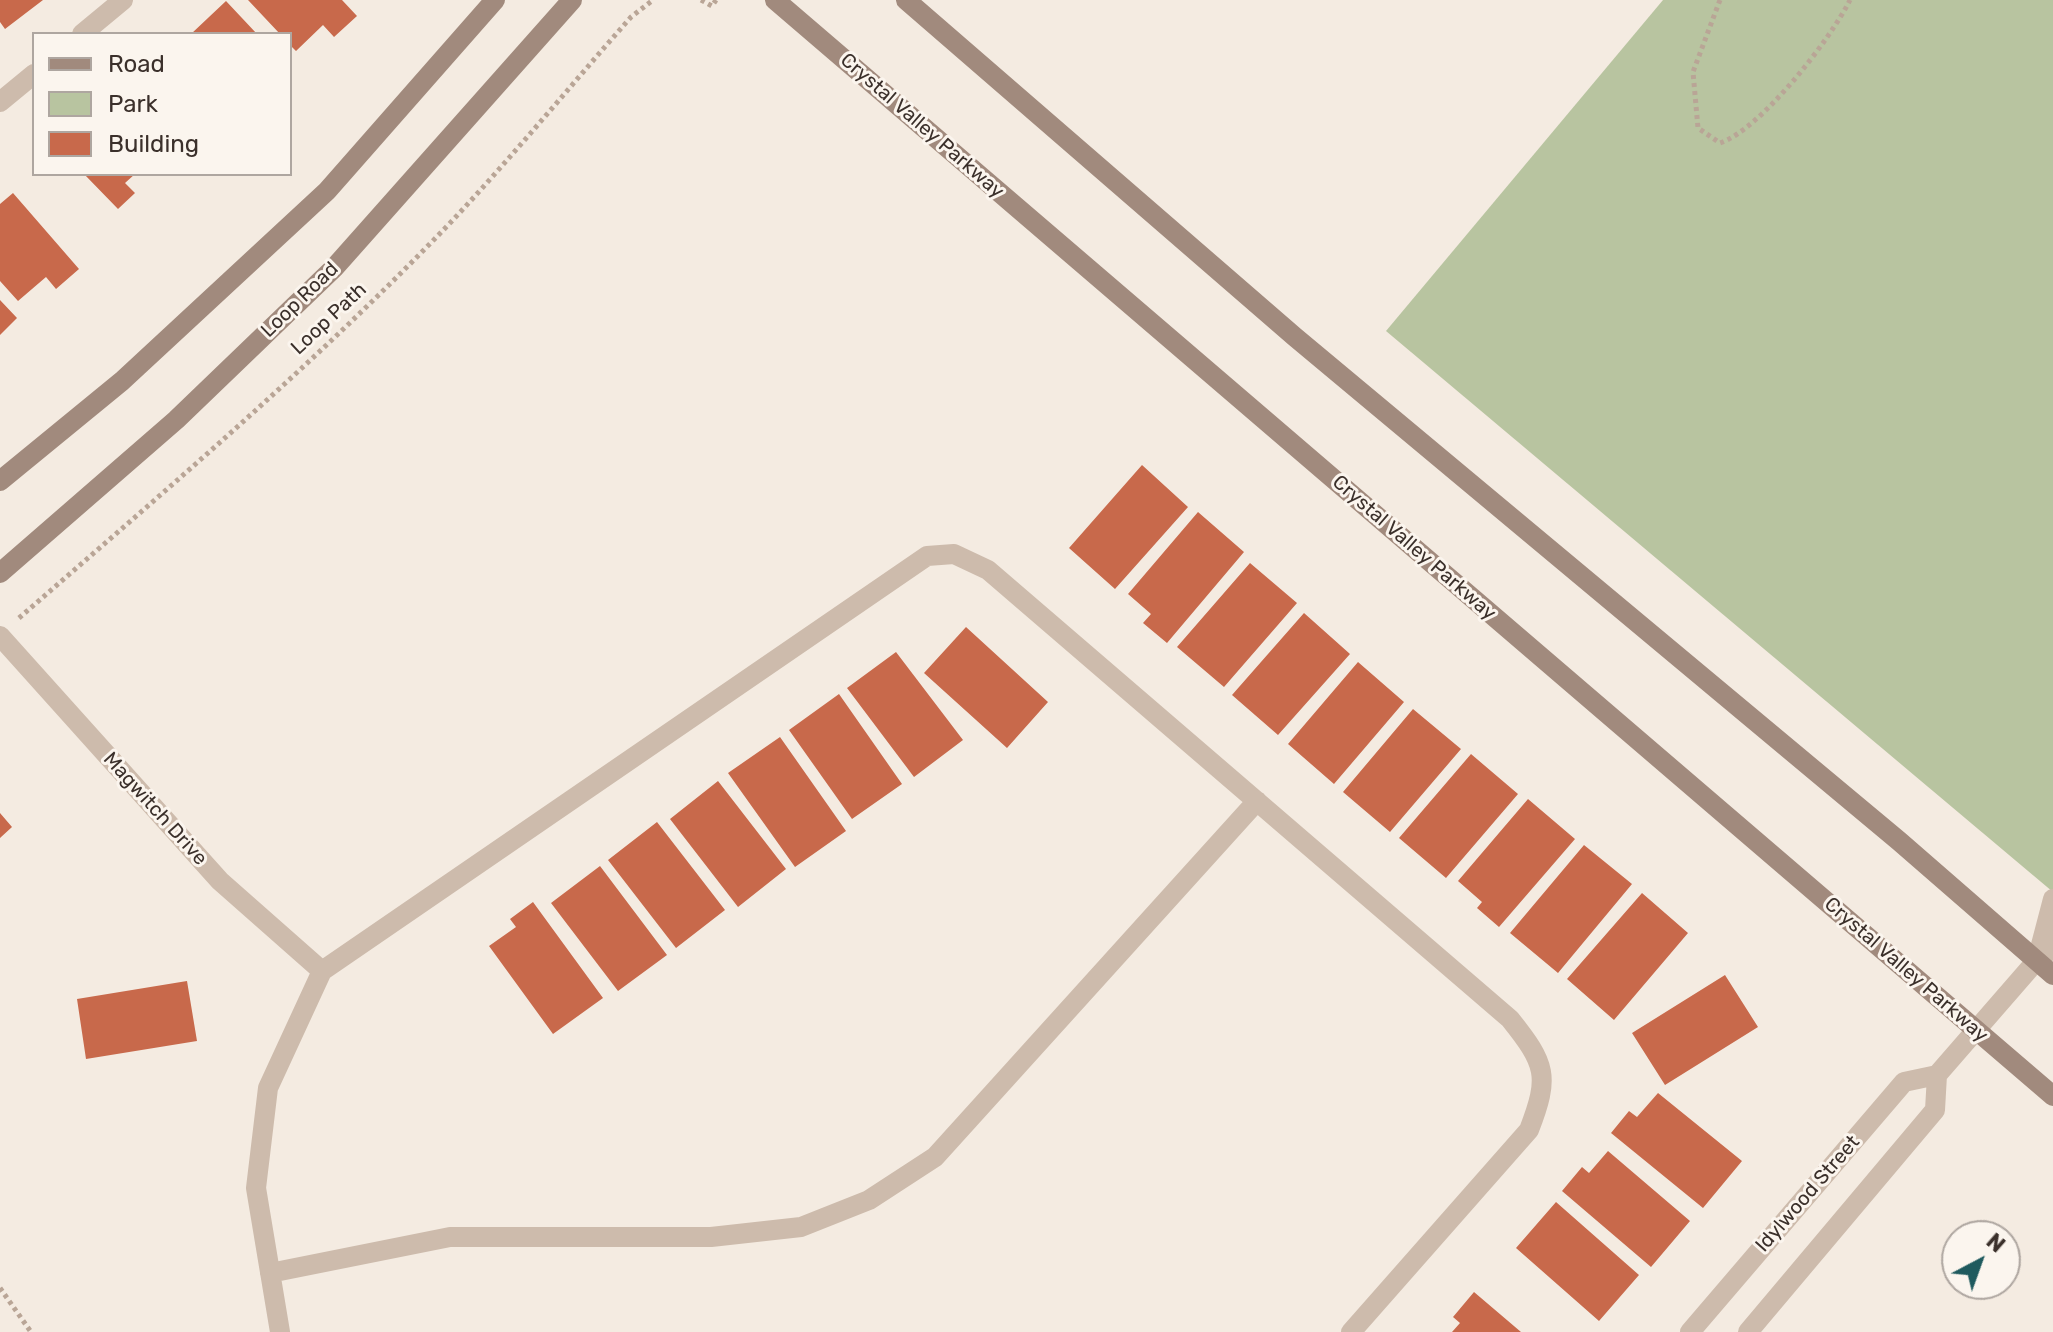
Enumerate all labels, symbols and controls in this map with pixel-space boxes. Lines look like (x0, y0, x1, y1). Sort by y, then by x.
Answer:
legend (32, 32, 292, 176)
street label: Crystal Valley Parkway (835, 48, 1009, 204)
text: Road (108, 50, 165, 78)
text: Park (108, 90, 158, 118)
text: Building (108, 130, 199, 158)
street label: Loop Road (256, 257, 344, 343)
street label: Loop Path (286, 278, 372, 360)
street label: Crystal Valley Parkway (1327, 470, 1501, 626)
street label: Magwitch Drive (98, 748, 212, 870)
street label: Crystal Valley Parkway (1819, 892, 1993, 1048)
street label: Idylwood Street (1751, 1131, 1865, 1257)
north arrow (1941, 1220, 2021, 1300)
text: N (1981, 1228, 2011, 1258)

